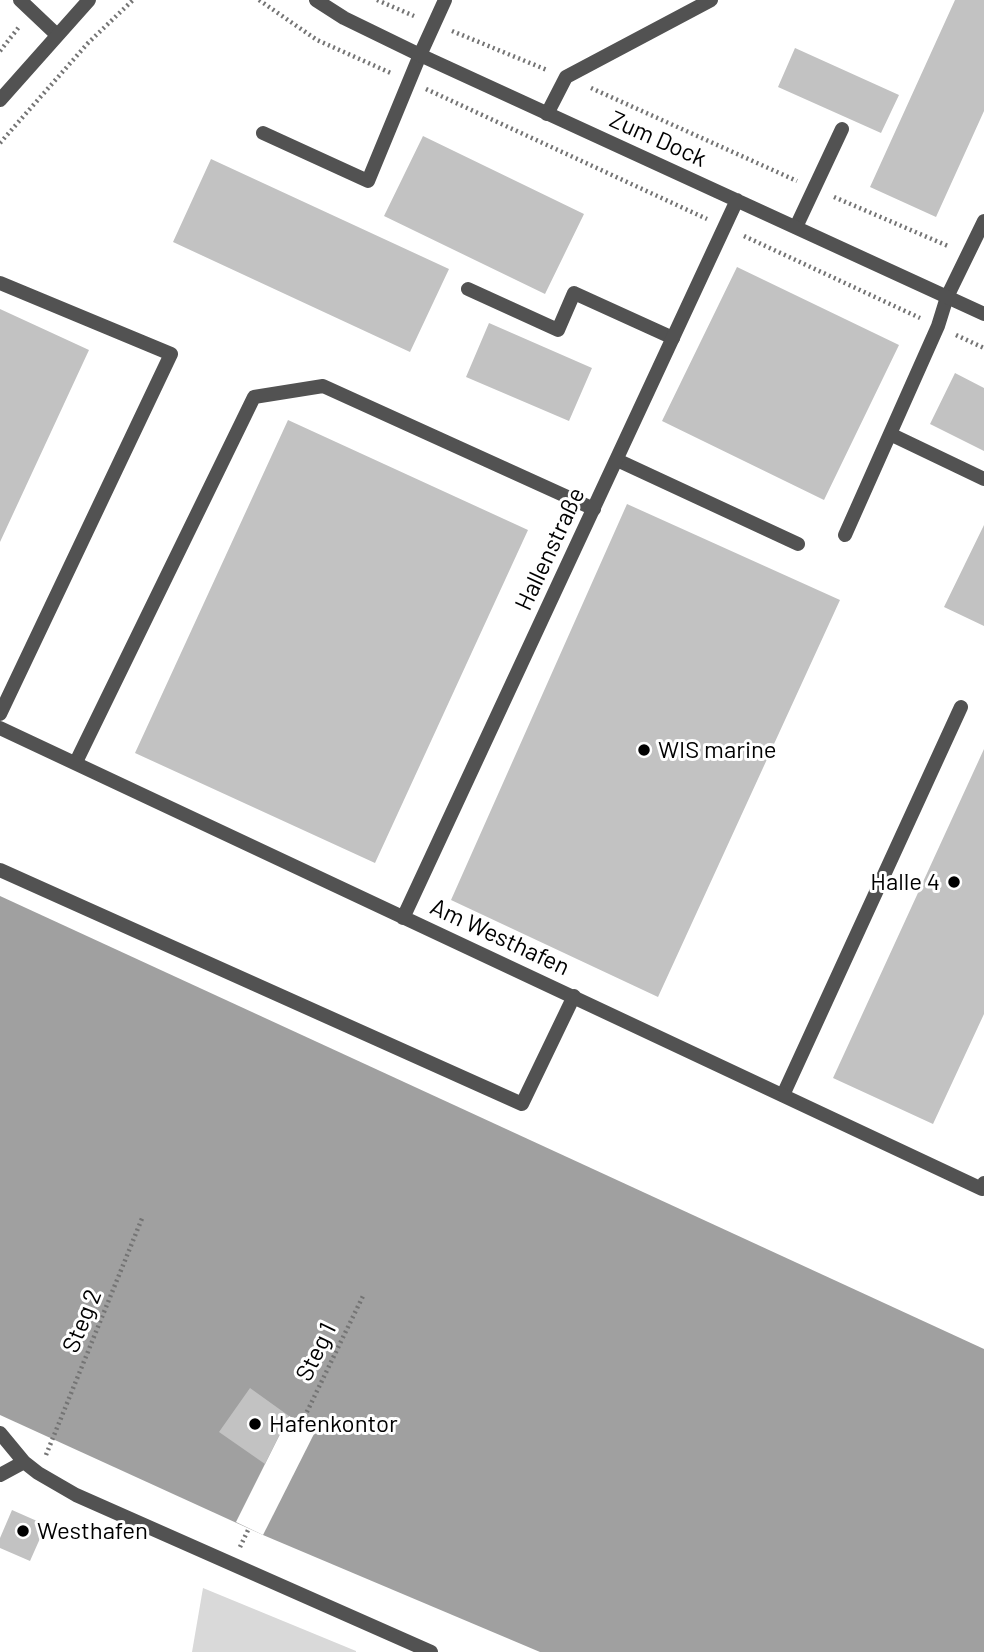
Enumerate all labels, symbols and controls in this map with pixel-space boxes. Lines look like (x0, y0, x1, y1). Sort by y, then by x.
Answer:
street label: Zum Dock (605, 105, 711, 173)
street label: Hallenstraße (509, 483, 591, 615)
place label: WIS marine (658, 736, 777, 764)
marker: WIS marine (636, 742, 652, 758)
place label: Halle 4 (870, 868, 940, 896)
marker: Halle 4 (946, 874, 962, 890)
street label: Am Westhafen (426, 892, 574, 982)
street label: Steg 2 (56, 1285, 108, 1357)
street label: Steg 1 (290, 1318, 342, 1386)
place label: Hafenkontor (269, 1410, 398, 1438)
marker: Hafenkontor (247, 1416, 263, 1432)
place label: Westhafen (37, 1517, 148, 1545)
marker: Westhafen (15, 1523, 31, 1539)

